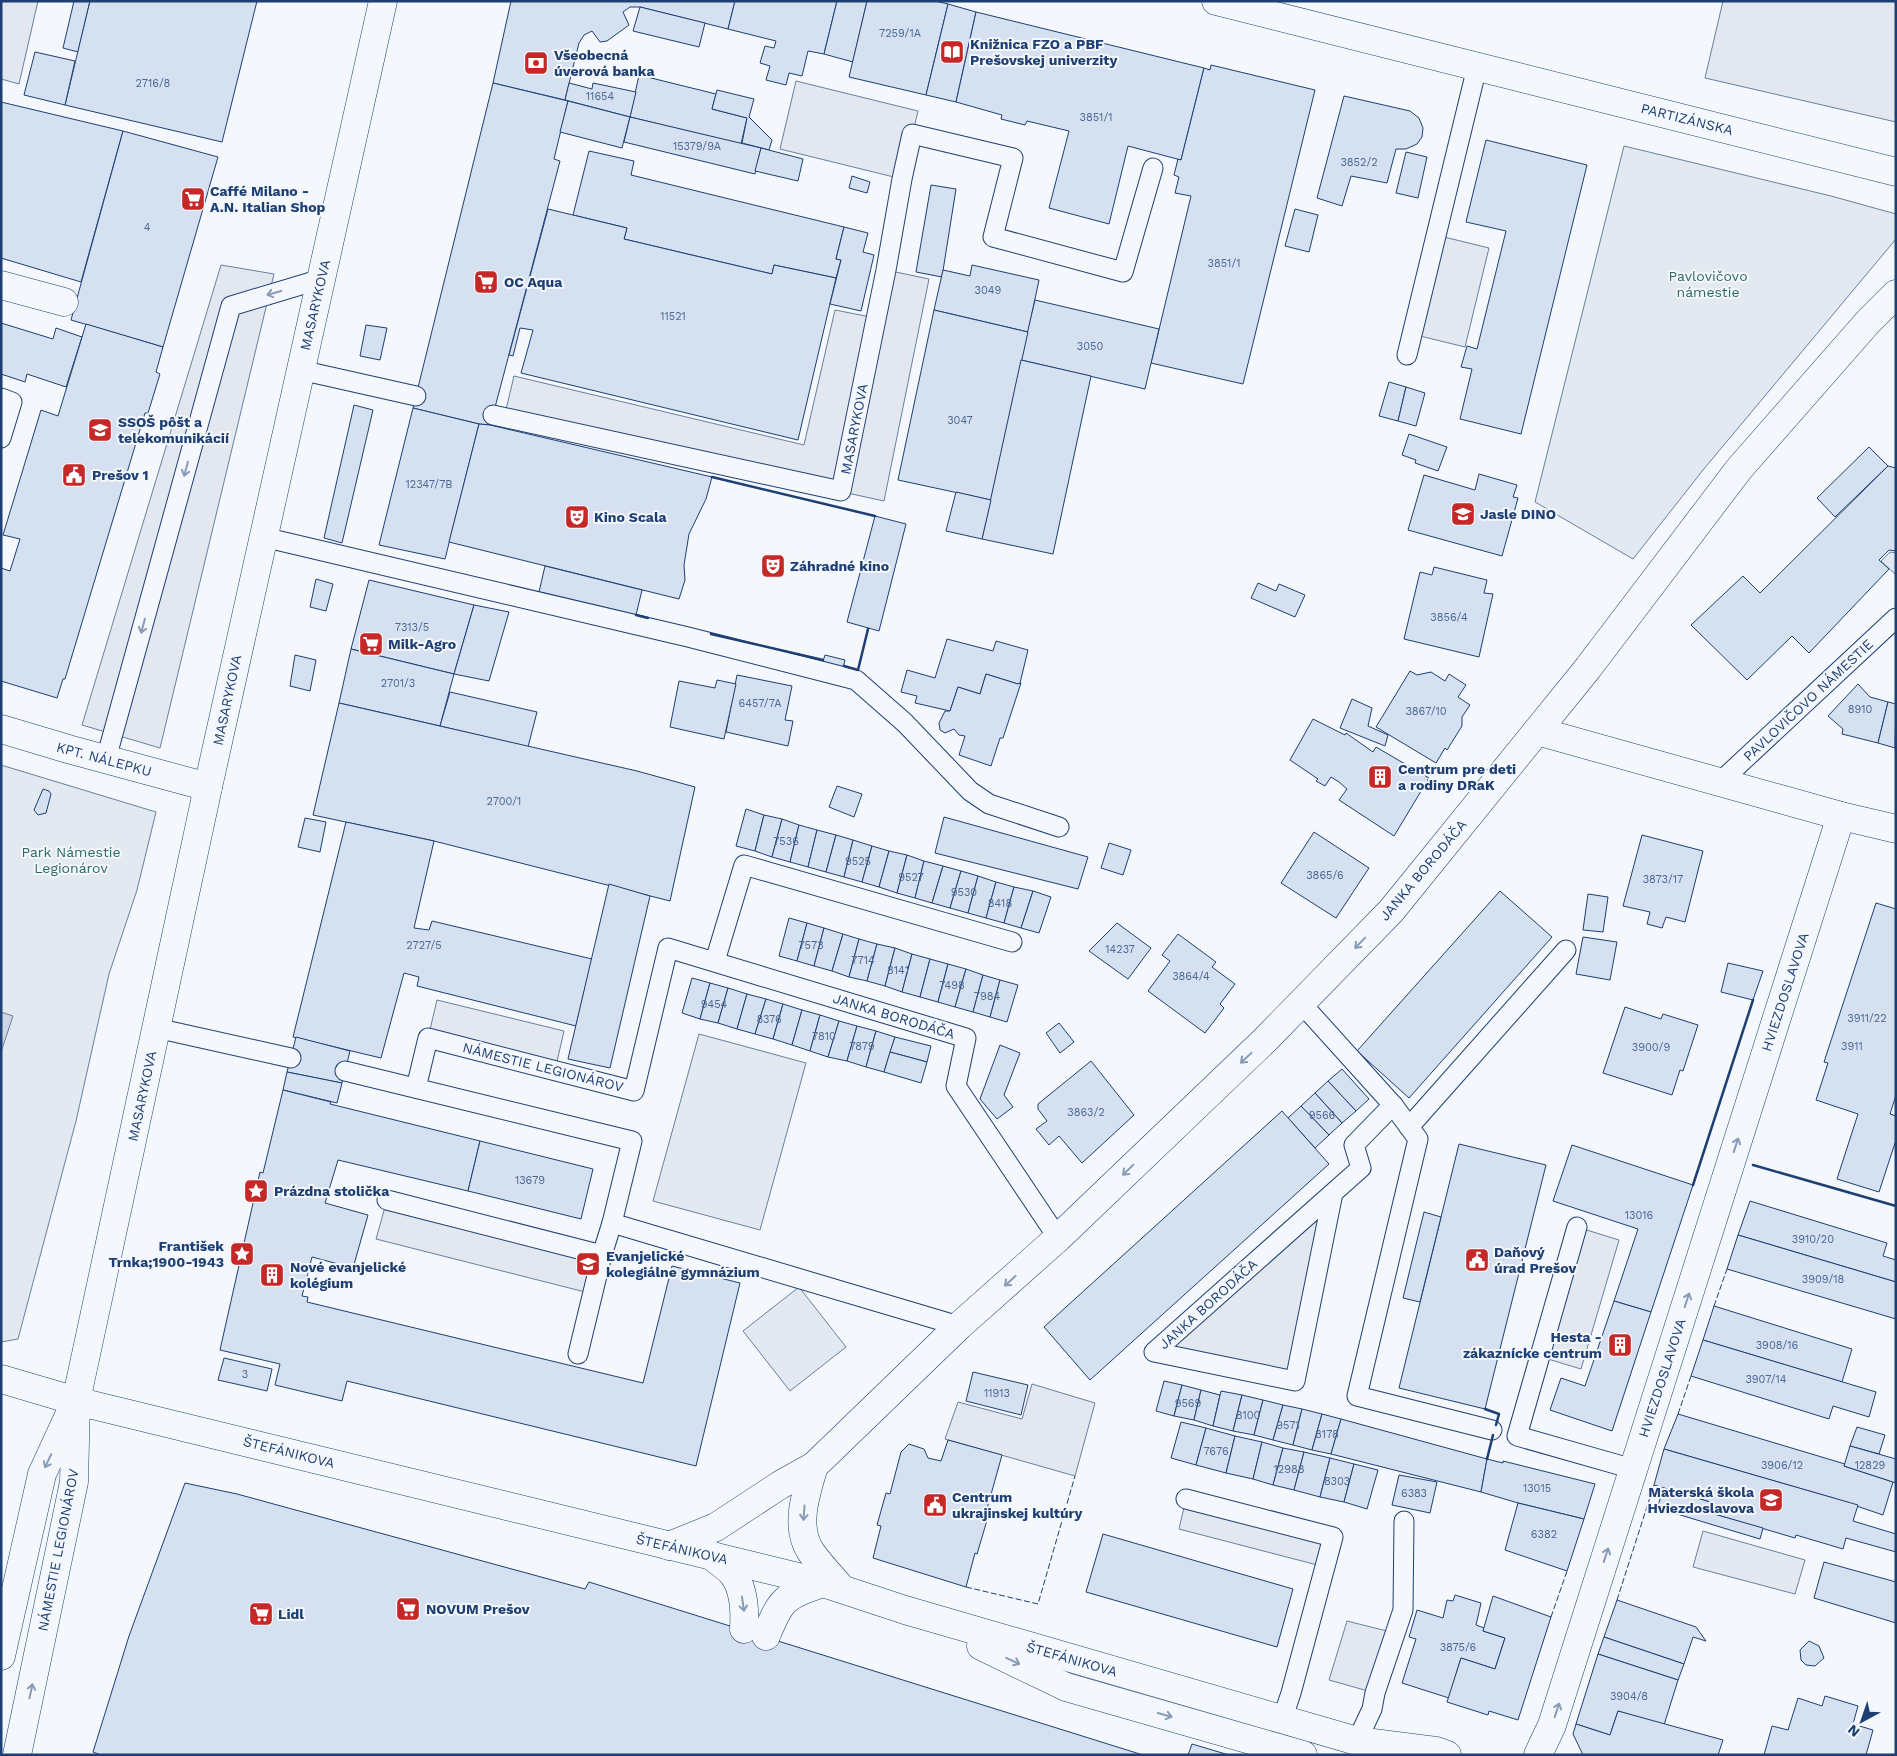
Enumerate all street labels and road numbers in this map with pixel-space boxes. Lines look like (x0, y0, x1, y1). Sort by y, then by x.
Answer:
street label: PARTIZÁNSKA (1639, 100, 1735, 138)
street label: MASARYKOVA (297, 258, 333, 352)
street label: MASARYKOVA (837, 382, 871, 476)
street label: PAVLOVIČOVO NÁMESTIE (1740, 636, 1876, 764)
street label: MASARYKOVA (210, 653, 244, 747)
street label: KPT. NÁLEPKU (55, 739, 153, 779)
street label: JANKA BORODÁČA (1376, 816, 1470, 924)
street label: HVIEZDOSLAVOVA (1758, 931, 1812, 1053)
street label: JANKA BORODÁČA (831, 990, 957, 1042)
street label: NÁMESTIE LEGIONÁROV (461, 1039, 625, 1095)
street label: MASARYKOVA (125, 1049, 159, 1143)
street label: JANKA BORODÁČA (1156, 1256, 1260, 1352)
street label: HVIEZDOSLAVOVA (1635, 1317, 1689, 1439)
street label: ŠTEFÁNIKOVA (242, 1433, 336, 1471)
street label: NÁMESTIE LEGIONÁROV (34, 1467, 82, 1633)
street label: ŠTEFÁNIKOVA (635, 1531, 729, 1567)
street label: ŠTEFÁNIKOVA (1025, 1638, 1119, 1680)

